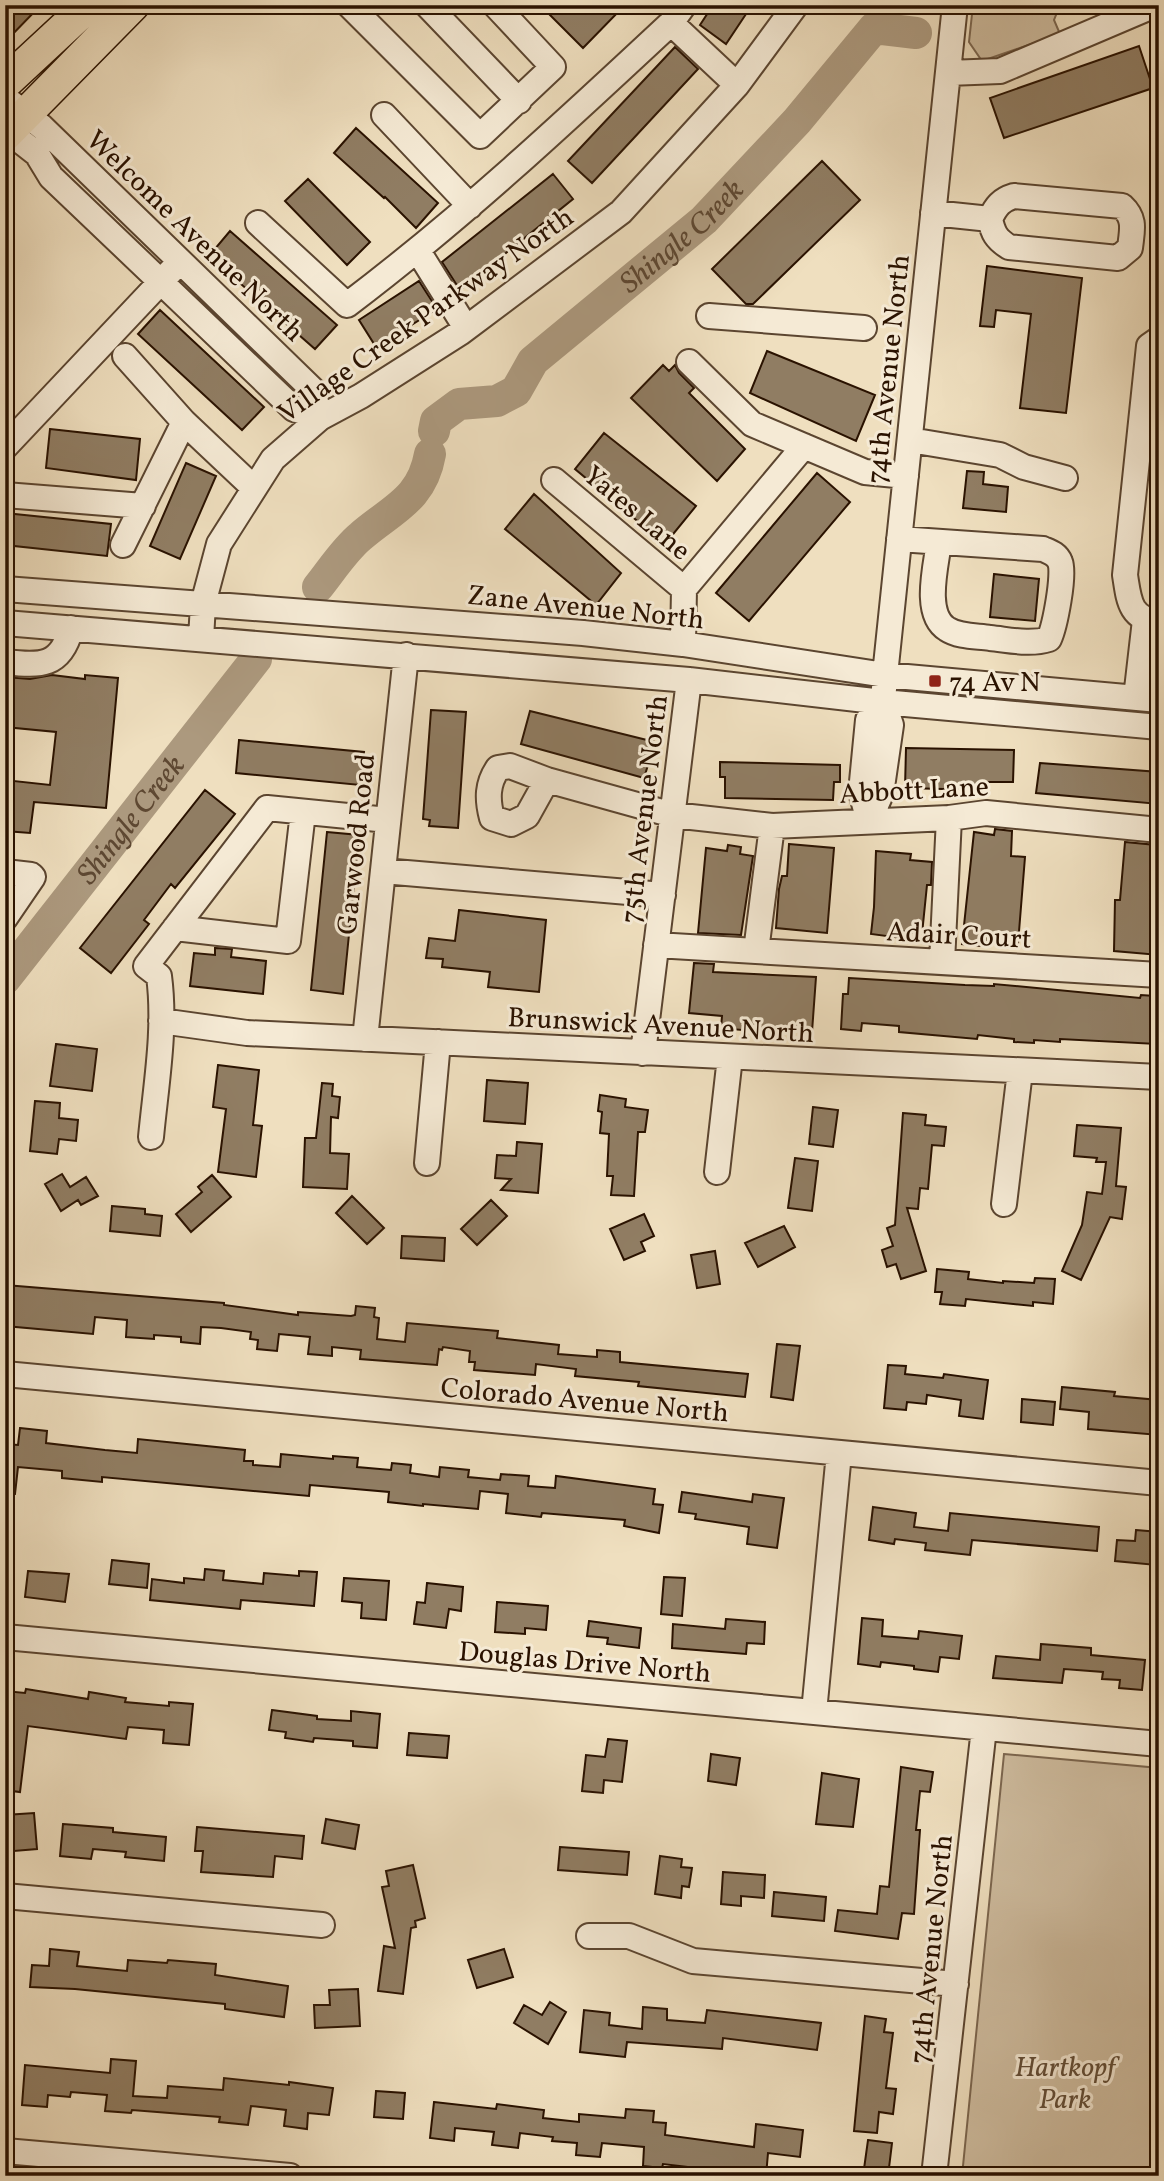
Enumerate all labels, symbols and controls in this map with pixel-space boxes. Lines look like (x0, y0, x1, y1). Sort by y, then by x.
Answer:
street label: Welcome Avenue North (77, 122, 312, 351)
water label: Shingle Creek (611, 171, 755, 304)
street label: Village Creek Parkway North (271, 199, 582, 433)
street label: 74th Avenue North (858, 252, 921, 486)
street label: Yates Lane (574, 457, 698, 570)
street label: Zane Avenue North (465, 577, 706, 640)
place label: 74 Av N (949, 664, 1040, 703)
marker: 74 Av N (927, 673, 943, 689)
street label: 75th Avenue North (612, 693, 679, 926)
water label: Shingle Creek (68, 747, 196, 894)
street label: Garwood Road (329, 752, 386, 937)
street label: Abbott Lane (838, 768, 990, 815)
street label: Adair Court (885, 913, 1032, 960)
street label: Brunswick Avenue North (507, 999, 815, 1054)
street label: Colorado Avenue North (439, 1369, 731, 1434)
street label: Douglas Drive North (457, 1633, 713, 1694)
street label: 74th Avenue North (901, 1832, 964, 2066)
park label: Hartkopf Park (1015, 2049, 1120, 2120)

